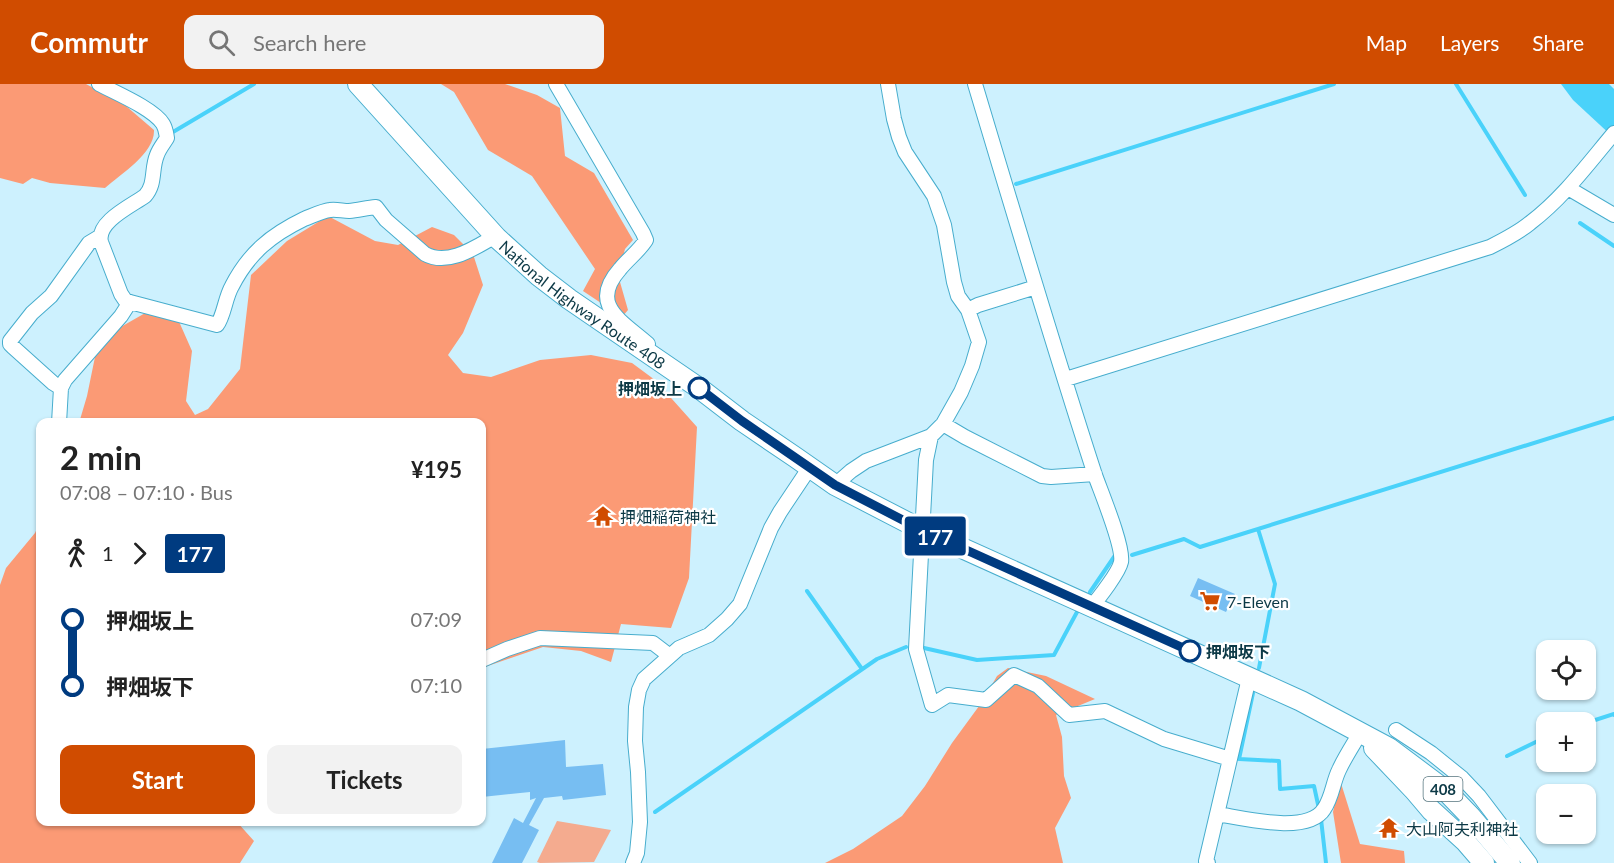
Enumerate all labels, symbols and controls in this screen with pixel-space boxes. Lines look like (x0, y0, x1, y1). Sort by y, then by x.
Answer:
search box (184, 15, 604, 69)
text: Commutr (30, 25, 148, 59)
icon: search (205, 26, 238, 59)
text: Search here (253, 29, 366, 56)
text: Map (1366, 30, 1407, 55)
text: Layers (1440, 30, 1499, 55)
text: Share (1532, 30, 1584, 55)
street label: National Highway Route 408 (496, 236, 670, 372)
marker: 押畑坂上 (688, 377, 710, 399)
place label: 押畑坂上 (618, 379, 682, 398)
text: 2 min (60, 437, 142, 477)
text: ¥195 (411, 456, 462, 483)
text: 07:08 – 07:10 · Bus (60, 480, 233, 504)
temple icon: 押畑稲荷神社 (591, 504, 615, 528)
place label: 押畑稲荷神社 (620, 507, 716, 526)
line badge: 177 (900, 516, 970, 556)
text: 177 (917, 524, 953, 549)
icon: walk (60, 537, 93, 570)
icon: forward (123, 537, 156, 570)
text: 1 (102, 541, 114, 565)
text: 177 (177, 541, 213, 566)
supermarket icon: 7-Eleven (1198, 589, 1222, 613)
place label: 7-Eleven (1227, 592, 1289, 611)
text: 押畑坂上 (106, 607, 194, 634)
text: 07:09 (411, 607, 462, 631)
marker: 押畑坂下 (1179, 640, 1201, 662)
map controls (1536, 640, 1596, 844)
button: locate (1536, 640, 1596, 700)
place label: 押畑坂下 (1206, 642, 1270, 661)
text: 押畑坂下 (106, 673, 194, 700)
text: 07:10 (411, 673, 462, 697)
button: + (1536, 712, 1596, 772)
button: Start (60, 745, 255, 814)
button: Tickets (267, 745, 462, 814)
road number: 408 (1424, 777, 1462, 801)
button: − (1536, 784, 1596, 844)
temple icon: 大山阿夫利神社 (1377, 816, 1401, 840)
place label: 大山阿夫利神社 (1406, 819, 1518, 838)

